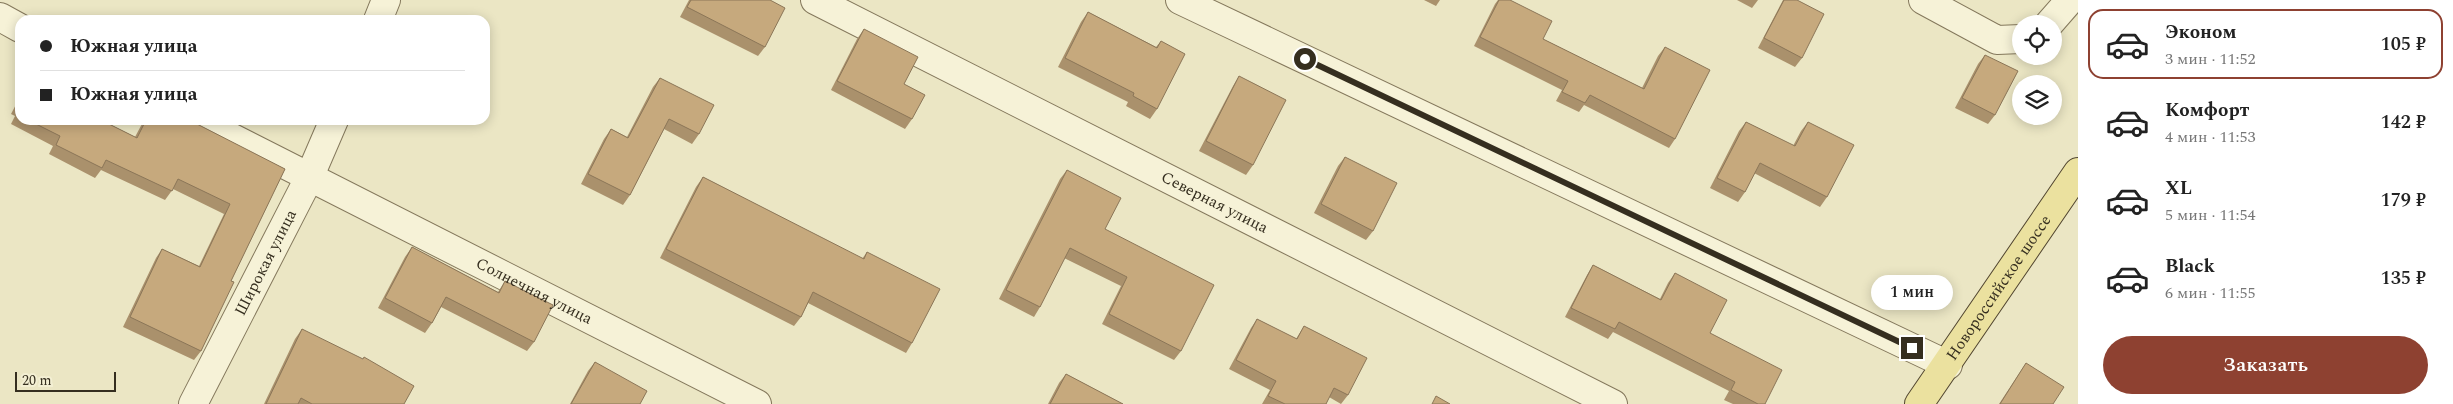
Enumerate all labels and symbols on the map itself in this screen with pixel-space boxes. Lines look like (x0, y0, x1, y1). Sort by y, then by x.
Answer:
route start (1294, 48, 1316, 70)
street label: Северная улица (1157, 165, 1273, 240)
street label: Широкая улица (228, 205, 303, 320)
street label: Новороссийское шоссе (1940, 210, 2057, 365)
street label: Солнечная улица (472, 251, 597, 331)
callout: 1 мин (1871, 276, 1953, 310)
route end (1901, 337, 1923, 359)
scale bar (15, 369, 116, 392)

